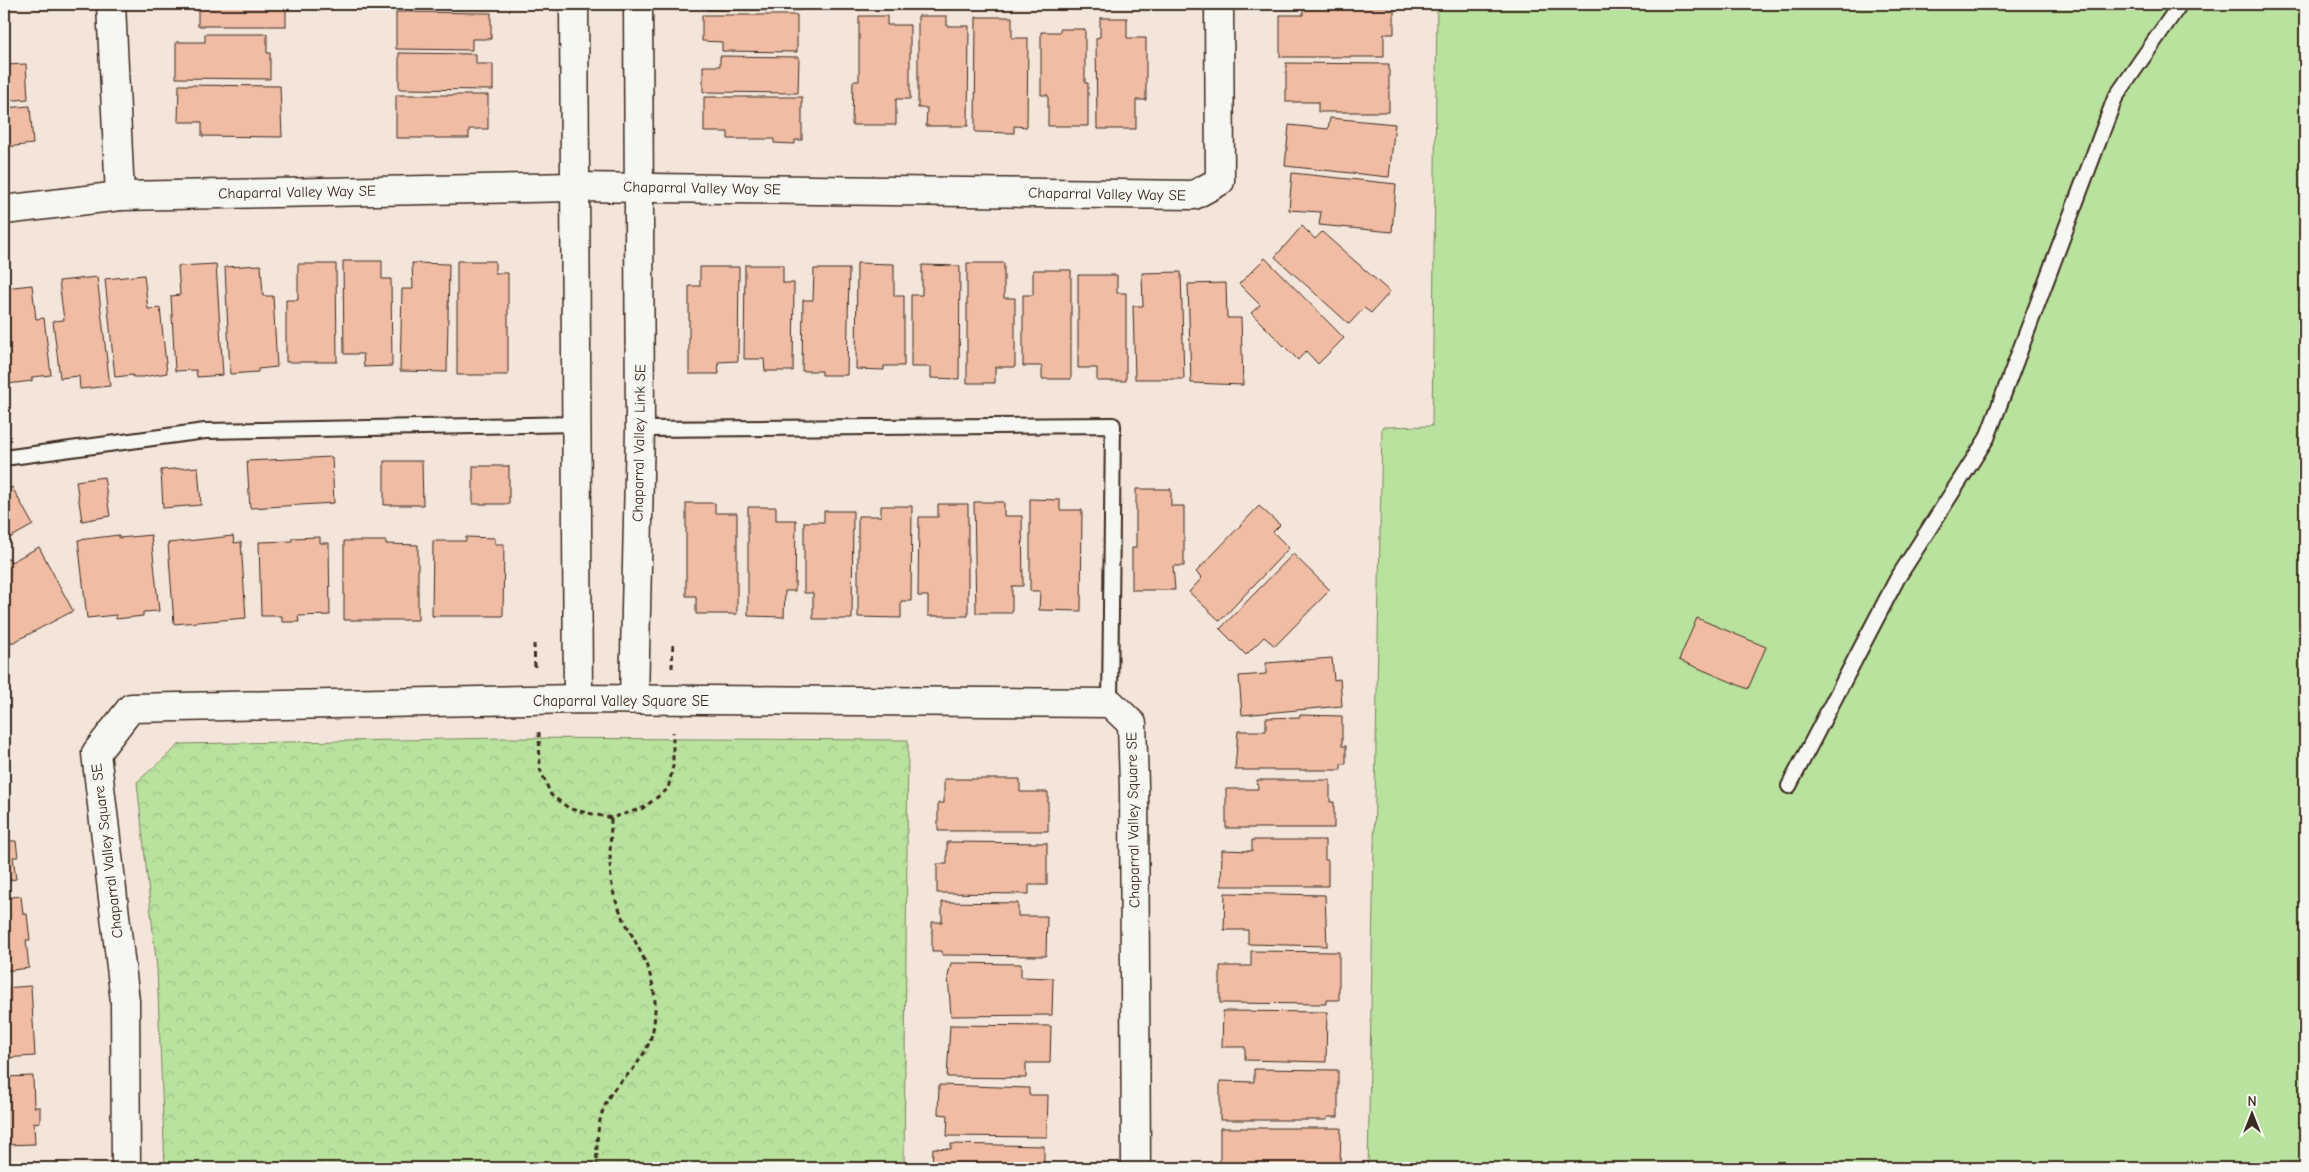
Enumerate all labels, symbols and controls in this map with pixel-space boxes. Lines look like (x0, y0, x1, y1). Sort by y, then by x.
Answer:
street label: Chaparral Valley Way SE (623, 178, 781, 198)
street label: Chaparral Valley Way SE (218, 182, 376, 202)
street label: Chaparral Valley Way SE (1028, 184, 1186, 204)
street label: Chaparral Valley Link SE (629, 364, 649, 522)
street label: Chaparral Valley Square SE (533, 692, 709, 710)
street label: Chaparral Valley Square SE (1122, 732, 1144, 908)
street label: Chaparral Valley Square SE (87, 763, 127, 939)
north arrow (2226, 1090, 2276, 1140)
text: N (2247, 1093, 2257, 1110)

